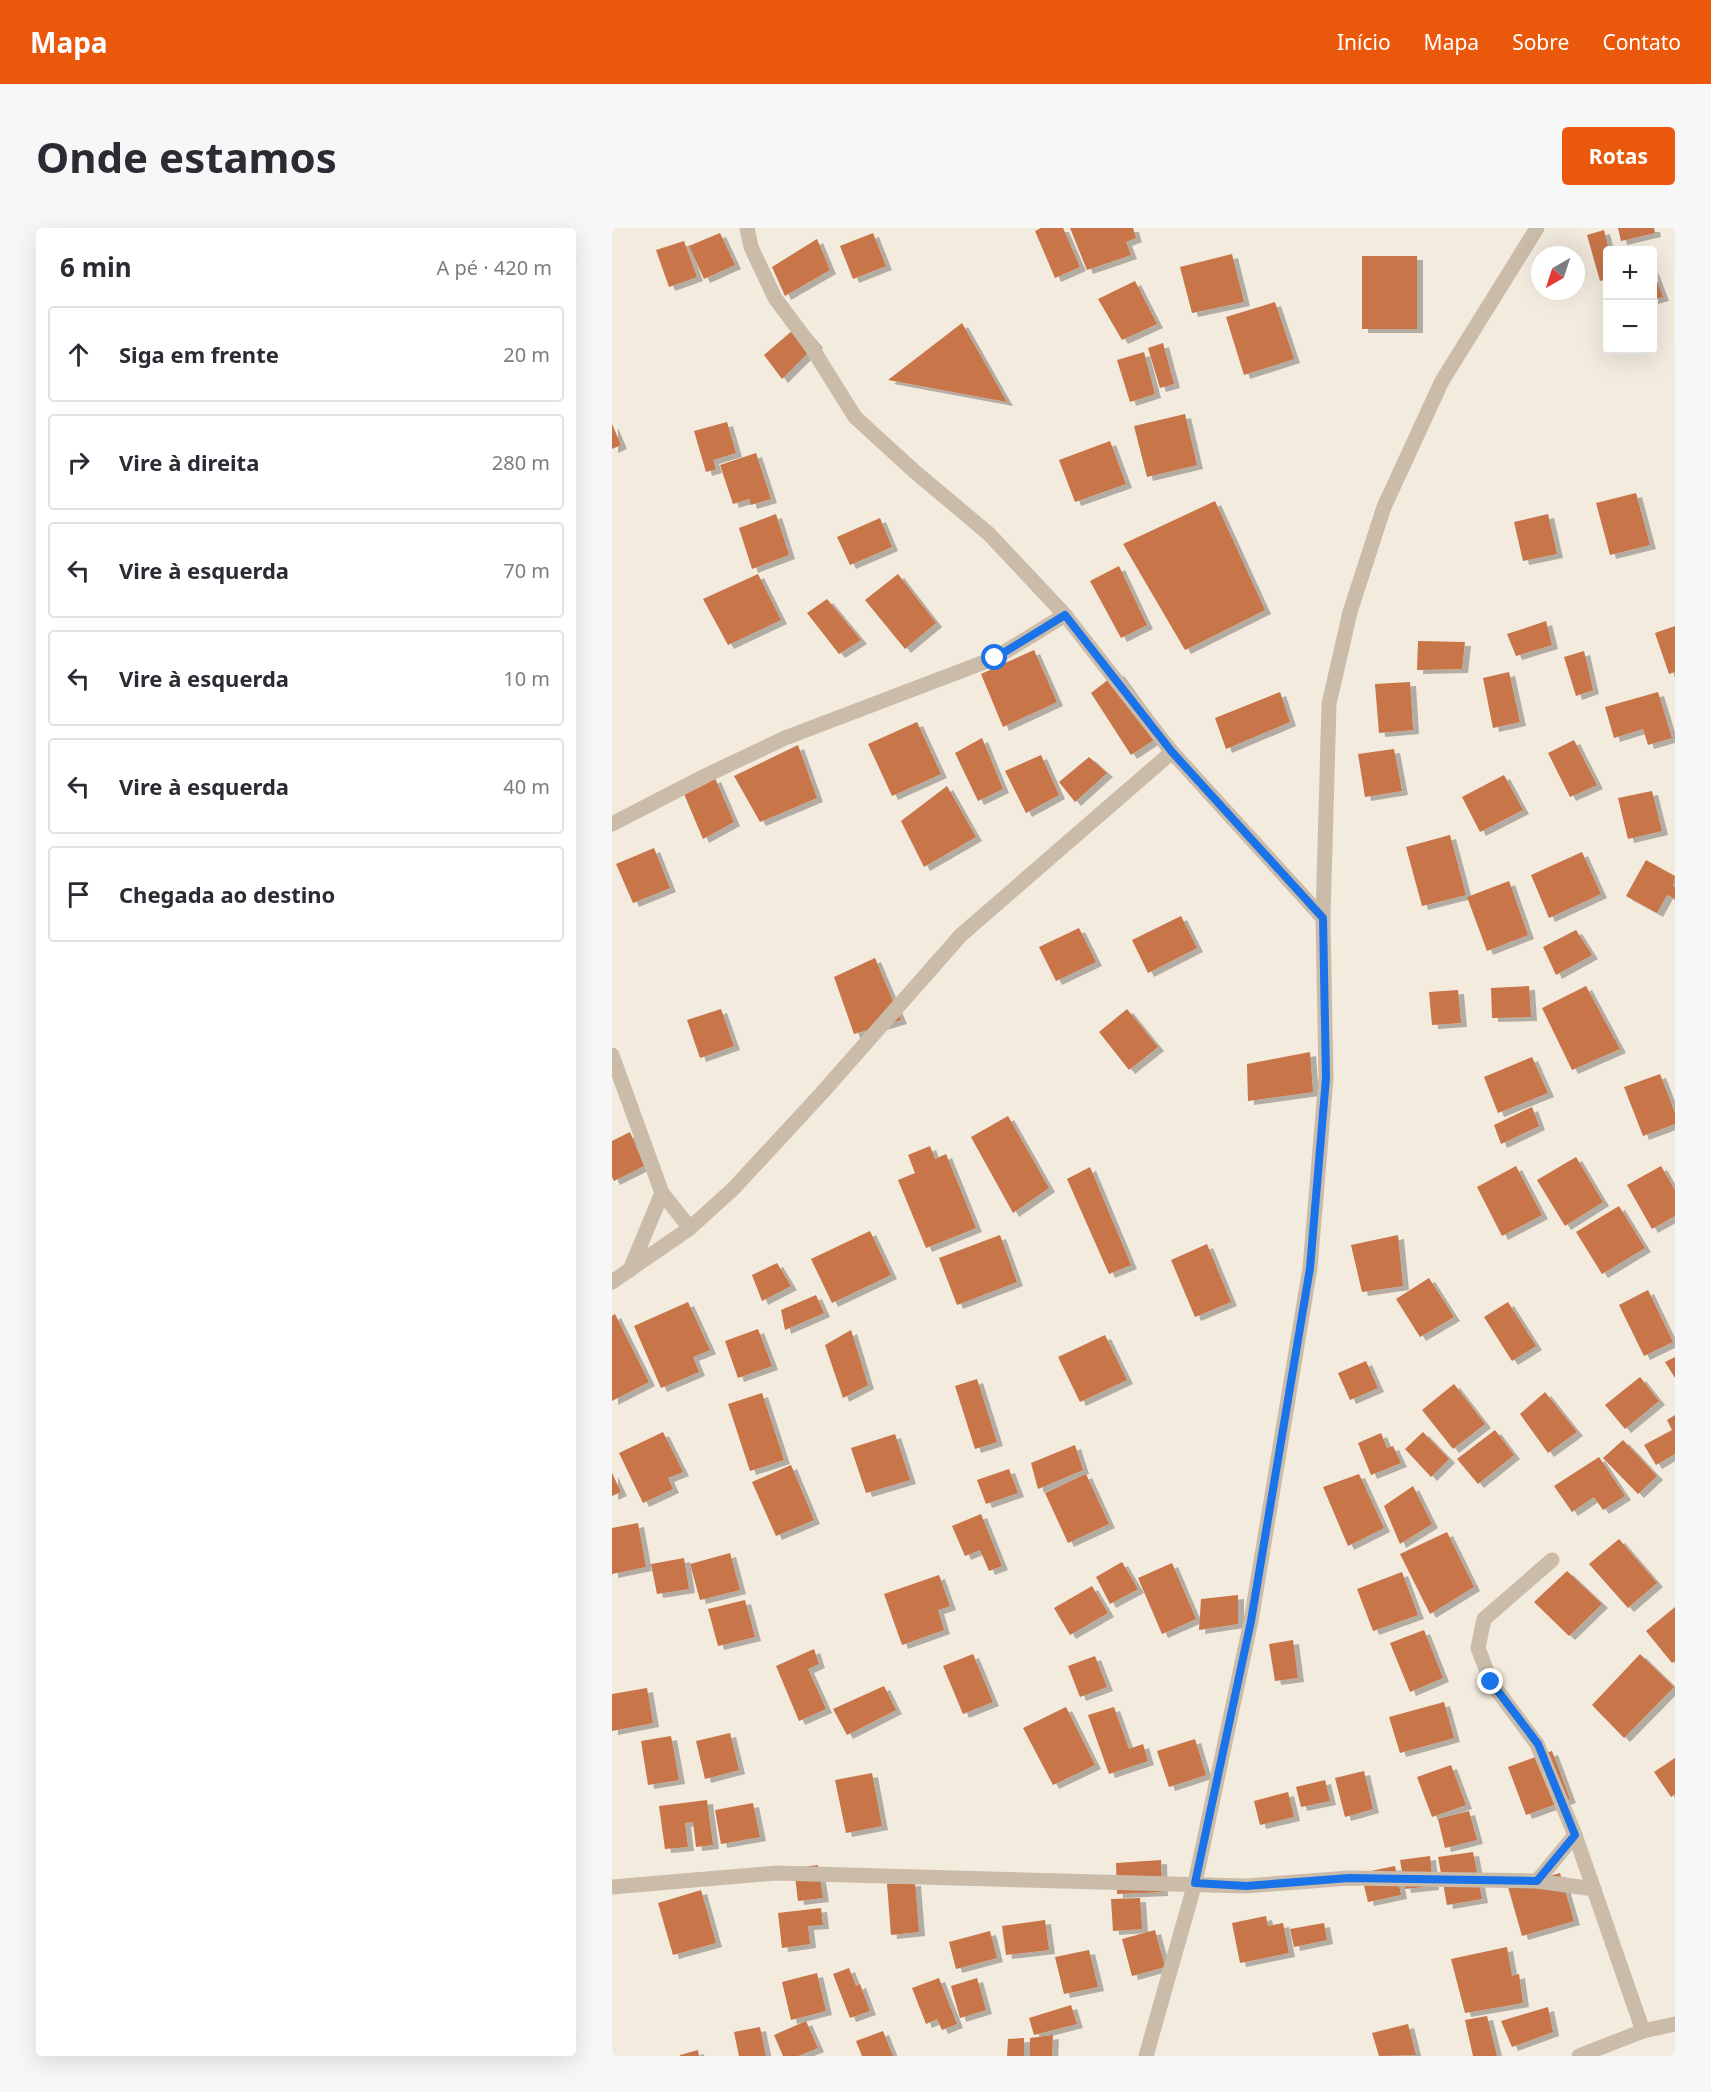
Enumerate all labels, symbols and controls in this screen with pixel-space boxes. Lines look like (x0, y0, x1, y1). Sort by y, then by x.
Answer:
text: Mapa (30, 23, 108, 61)
text: Início (1337, 28, 1391, 56)
text: Mapa (1424, 28, 1479, 56)
text: Sobre (1512, 28, 1569, 56)
text: Contato (1602, 28, 1681, 56)
button: Rotas (1562, 127, 1675, 185)
text: Onde estamos (36, 128, 337, 185)
north arrow (1531, 246, 1585, 300)
map controls (1603, 246, 1657, 354)
button: + (1603, 246, 1657, 300)
text: 6 min (60, 249, 132, 285)
text: A pé · 420 m (436, 254, 552, 281)
button: − (1603, 300, 1657, 354)
icon: ahead (62, 338, 95, 371)
text: Siga em frente (119, 339, 279, 369)
text: 20 m (503, 341, 550, 368)
icon: right (62, 446, 95, 479)
text: Vire à direita (119, 447, 259, 477)
text: 280 m (492, 449, 550, 476)
icon: left (62, 554, 95, 587)
text: Vire à esquerda (119, 555, 289, 585)
text: 70 m (503, 557, 550, 584)
route start (981, 644, 1007, 670)
icon: left (62, 662, 95, 695)
text: Vire à esquerda (119, 663, 289, 693)
text: 10 m (503, 665, 550, 692)
icon: left (62, 770, 95, 803)
text: Vire à esquerda (119, 771, 289, 801)
text: 40 m (503, 773, 550, 800)
icon: arrive (62, 878, 95, 911)
text: Chegada ao destino (119, 879, 335, 909)
route end (1477, 1668, 1503, 1694)

